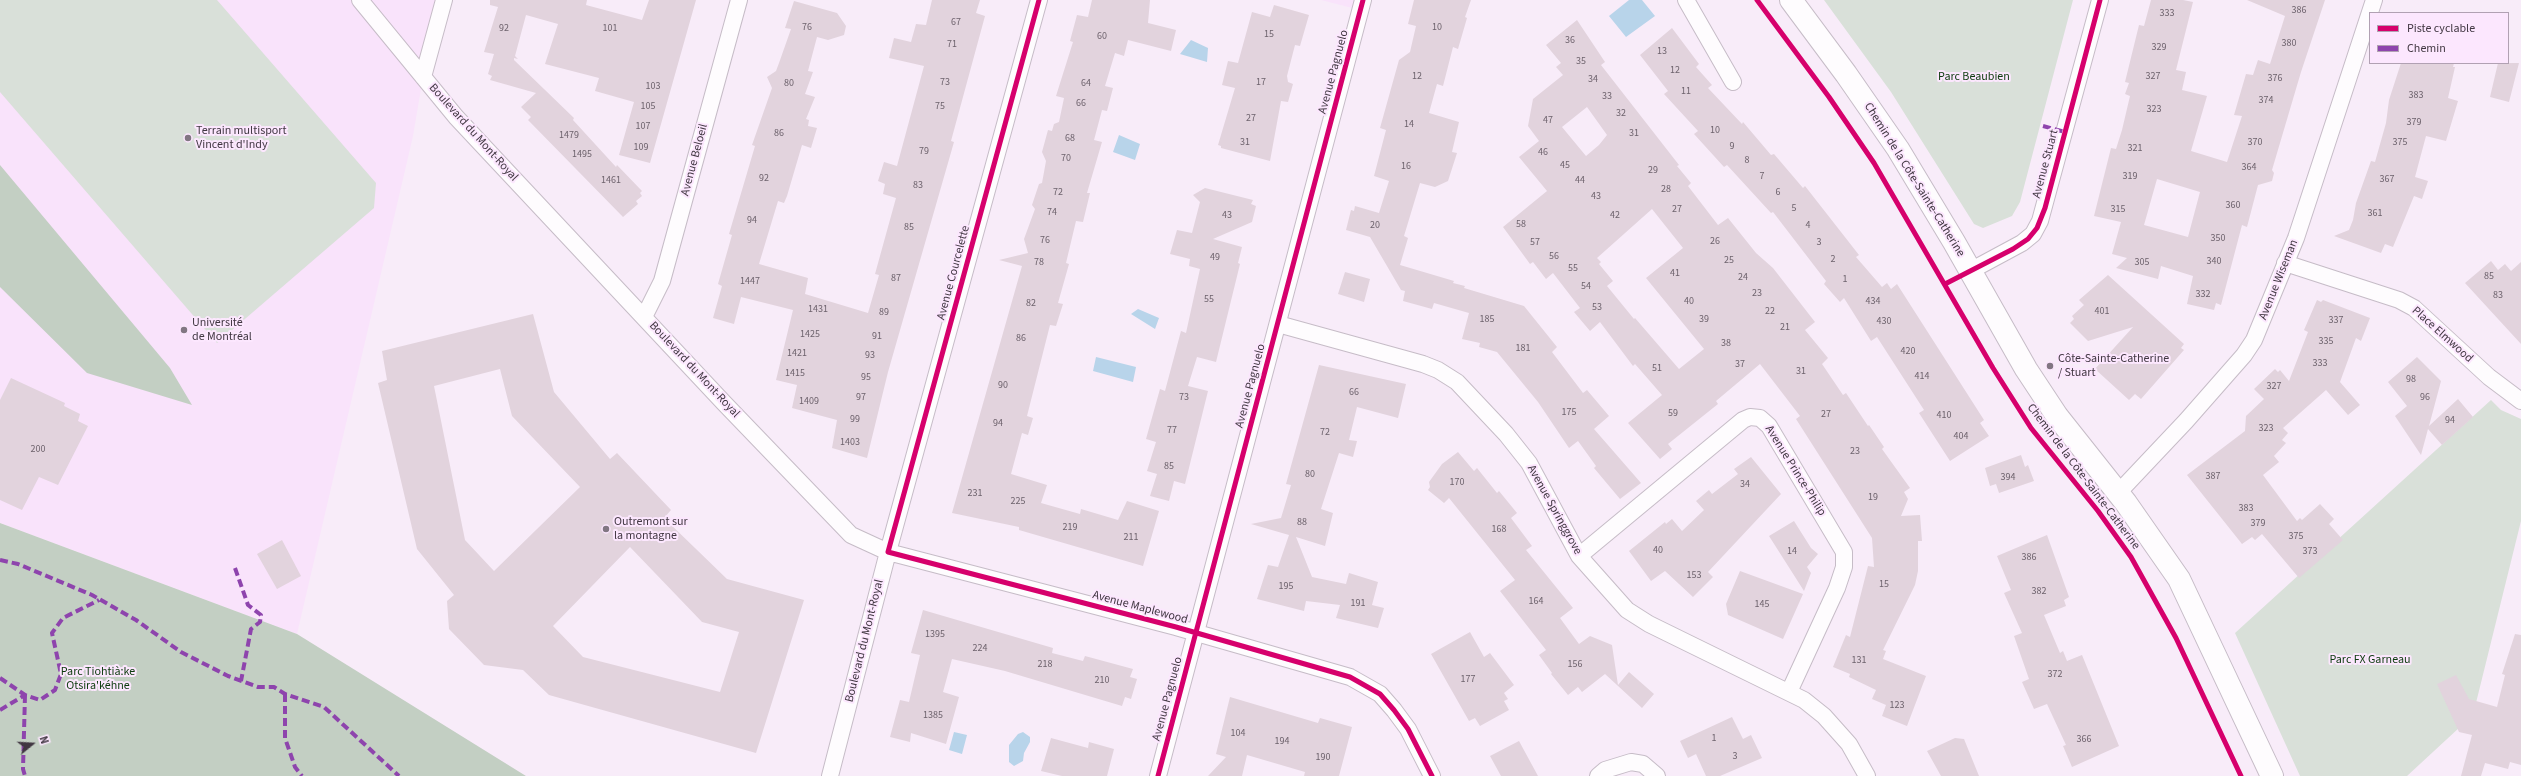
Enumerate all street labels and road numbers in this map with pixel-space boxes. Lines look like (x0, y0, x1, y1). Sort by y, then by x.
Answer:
street label: Avenue Pagnuelo (1316, 28, 1352, 116)
street label: Boulevard du Mont-Royal (425, 81, 521, 185)
street label: Chemin de la Côte-Sainte-Catherine (1860, 100, 1968, 260)
street label: Avenue Beloeil (678, 122, 712, 198)
street label: Avenue Stuart (2030, 128, 2062, 200)
street label: Avenue Courcelette (934, 224, 974, 322)
street label: Avenue Wiseman (2256, 238, 2302, 322)
street label: Place Elmwood (2409, 304, 2475, 366)
street label: Boulevard du Mont-Royal (646, 319, 742, 421)
street label: Avenue Pagnuelo (1233, 342, 1269, 430)
street label: Chemin de la Côte-Sainte-Catherine (2023, 401, 2143, 553)
street label: Avenue Prince-Philip (1761, 423, 1829, 519)
street label: Avenue Springgrove (1523, 463, 1585, 557)
street label: Boulevard du Mont-Royal (843, 578, 887, 704)
street label: Avenue Maplewood (1091, 588, 1189, 628)
street label: Avenue Pagnuelo (1150, 655, 1186, 743)

